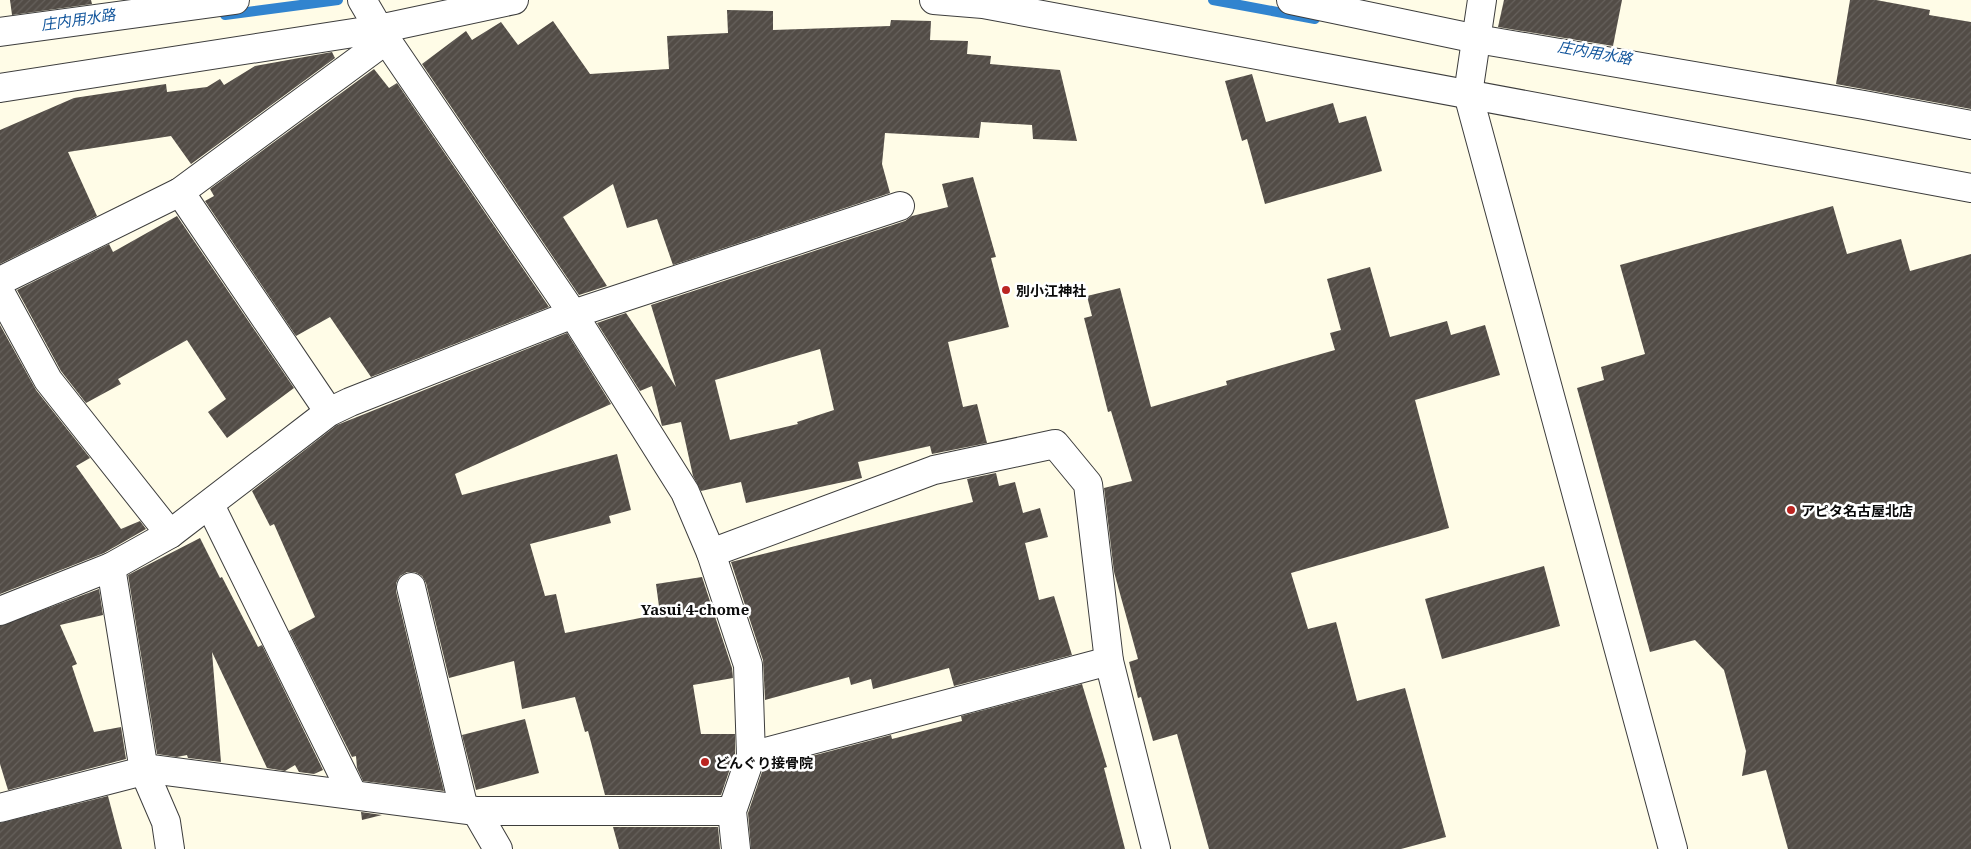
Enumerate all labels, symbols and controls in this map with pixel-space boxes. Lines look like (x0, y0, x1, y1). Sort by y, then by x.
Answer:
water label: 庄内用水路 (39, 4, 119, 34)
water label: 庄内用水路 (1556, 36, 1636, 69)
place label: 別小江神社 (1016, 281, 1086, 300)
marker: 別小江神社 (1000, 284, 1012, 296)
place label: アピタ名古屋北店 (1801, 501, 1913, 520)
marker: アピタ名古屋北店 (1785, 504, 1797, 516)
district label: Yasui 4-chome (641, 599, 749, 619)
place label: どんぐり接骨院 (715, 753, 813, 772)
marker: どんぐり接骨院 (699, 756, 711, 768)

